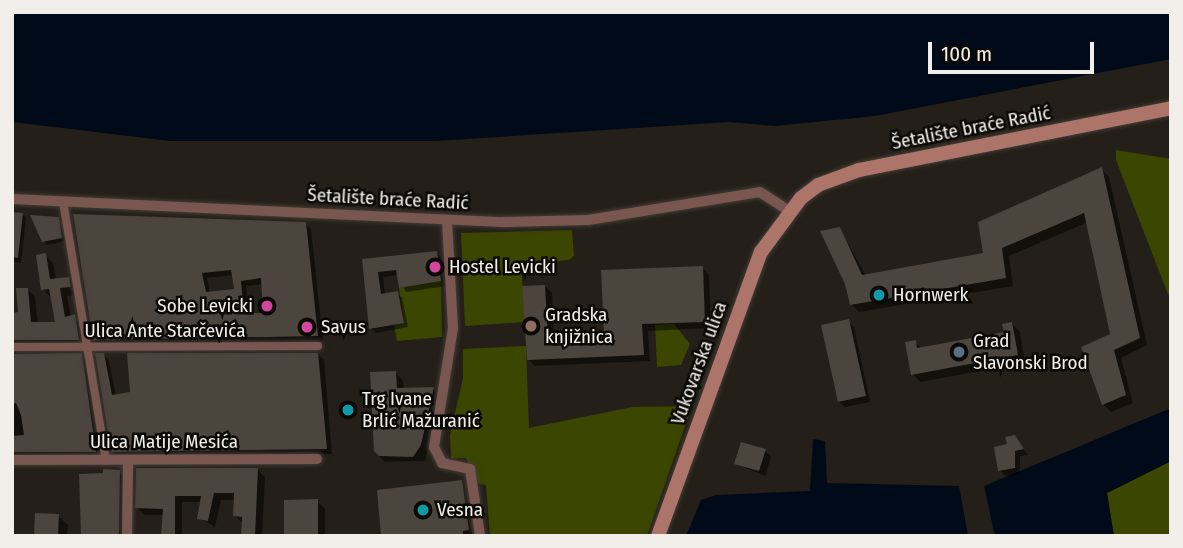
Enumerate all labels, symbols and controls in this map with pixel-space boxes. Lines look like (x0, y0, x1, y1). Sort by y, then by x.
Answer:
scale bar (931, 28, 1097, 72)
text: 100 m (941, 41, 992, 67)
street label: Šetalište braće Radić (890, 101, 1052, 155)
street label: Šetalište braće Radić (307, 183, 469, 215)
place label: Hostel Levicki (449, 256, 556, 278)
marker: Hostel Levicki (427, 259, 443, 275)
place label: Hornwerk (893, 284, 968, 306)
marker: Hornwerk (871, 287, 887, 303)
place label: Sobe Levicki (157, 295, 253, 317)
marker: Sobe Levicki (259, 298, 275, 314)
street label: Vukovarska ulica (666, 298, 732, 428)
place label: Gradska knjižnica (545, 304, 613, 348)
place label: Savus (321, 316, 366, 338)
marker: Gradska knjižnica (523, 318, 539, 334)
marker: Savus (299, 319, 315, 335)
street label: Ulica Ante Starčevića (85, 320, 245, 342)
place label: Grad Slavonski Brod (973, 330, 1088, 374)
marker: Grad Slavonski Brod (951, 344, 967, 360)
place label: Trg Ivane Brlić Mažuranić (362, 388, 480, 432)
marker: Trg Ivane Brlić Mažuranić (340, 402, 356, 418)
street label: Ulica Matije Mesića (90, 431, 238, 453)
place label: Vesna (437, 499, 483, 521)
marker: Vesna (415, 502, 431, 518)

